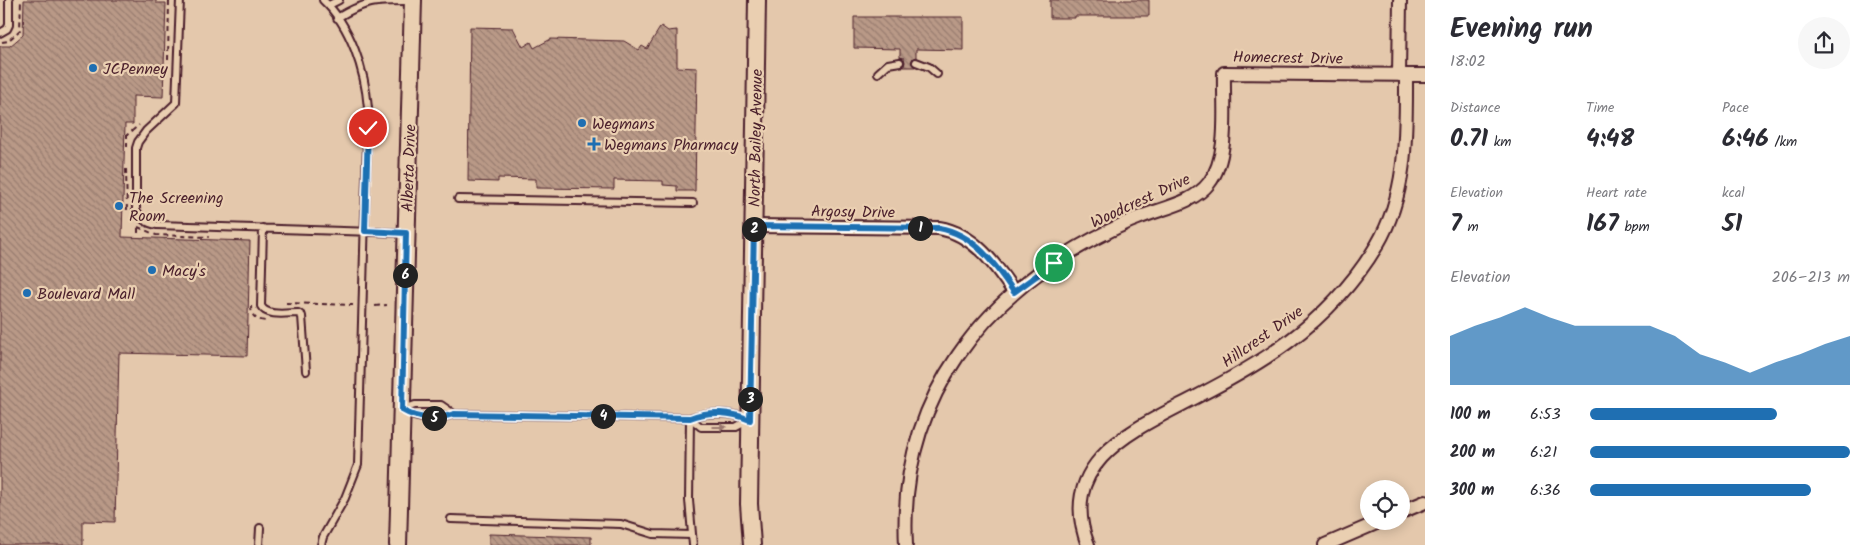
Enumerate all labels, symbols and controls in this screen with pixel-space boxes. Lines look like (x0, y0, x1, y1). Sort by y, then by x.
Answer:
text: Evening run (1450, 7, 1593, 52)
button: share (1798, 17, 1850, 69)
street label: Homecrest Drive (1233, 45, 1343, 72)
text: 18:02 (1450, 49, 1486, 74)
place label: JCPenney (103, 57, 168, 82)
marker: JCPenney (87, 62, 99, 74)
street label: North Bailey Avenue (743, 69, 770, 207)
text: Distance (1450, 97, 1500, 119)
text: Time (1586, 97, 1614, 119)
text: Pace (1722, 97, 1749, 119)
pin (347, 107, 389, 149)
place label: Wegmans (592, 112, 655, 137)
icon: check (354, 114, 382, 142)
marker: Wegmans (576, 117, 588, 129)
text: 0.71 (1450, 119, 1488, 159)
text: 4:48 (1586, 119, 1634, 159)
text: 6:46 (1722, 119, 1769, 159)
street label: Alberta Drive (395, 124, 424, 212)
text: km (1488, 131, 1511, 153)
text: /km (1769, 131, 1797, 153)
place label: Wegmans Pharmacy (604, 133, 739, 158)
marker: Wegmans Pharmacy (588, 138, 600, 150)
street label: Woodcrest Drive (1087, 167, 1195, 235)
text: Elevation (1450, 182, 1503, 204)
text: Heart rate (1586, 182, 1647, 204)
text: kcal (1722, 182, 1745, 204)
place label: The Screening Room (129, 186, 224, 229)
street label: Argosy Drive (811, 199, 895, 226)
marker: The Screening Room (113, 200, 125, 212)
text: 7 (1450, 204, 1462, 244)
text: 167 (1586, 204, 1619, 244)
text: 51 (1722, 204, 1742, 244)
pin: 2 (742, 216, 766, 242)
pin: 1 (908, 216, 932, 240)
text: m (1462, 216, 1479, 238)
text: bpm (1619, 216, 1650, 238)
text: 1 (918, 217, 923, 239)
text: 2 (750, 218, 759, 240)
pin (1033, 242, 1075, 284)
icon: arrive (1040, 249, 1068, 277)
place label: Macy's (162, 259, 206, 284)
pin: 6 (392, 262, 418, 288)
marker: Macy's (146, 264, 158, 276)
text: 6 (402, 264, 409, 286)
text: Elevation (1450, 265, 1511, 290)
text: 206–213 m (1771, 265, 1850, 290)
place label: Boulevard Mall (37, 282, 135, 307)
marker: Boulevard Mall (21, 287, 33, 299)
street label: Hillcrest Drive (1217, 300, 1309, 375)
pin: 3 (738, 386, 762, 412)
text: 3 (747, 388, 754, 410)
text: 100 m (1450, 402, 1491, 427)
text: 6:53 (1530, 402, 1561, 427)
pin: 4 (590, 404, 616, 428)
text: 4 (600, 405, 607, 427)
pin: 5 (422, 406, 446, 430)
text: 5 (431, 407, 438, 429)
one-way arrow (711, 423, 727, 431)
text: 200 m (1450, 440, 1495, 465)
text: 6:21 (1530, 440, 1557, 465)
text: 300 m (1450, 478, 1494, 503)
text: 6:36 (1530, 478, 1561, 503)
map controls (1360, 480, 1410, 530)
button: locate (1360, 480, 1410, 530)

